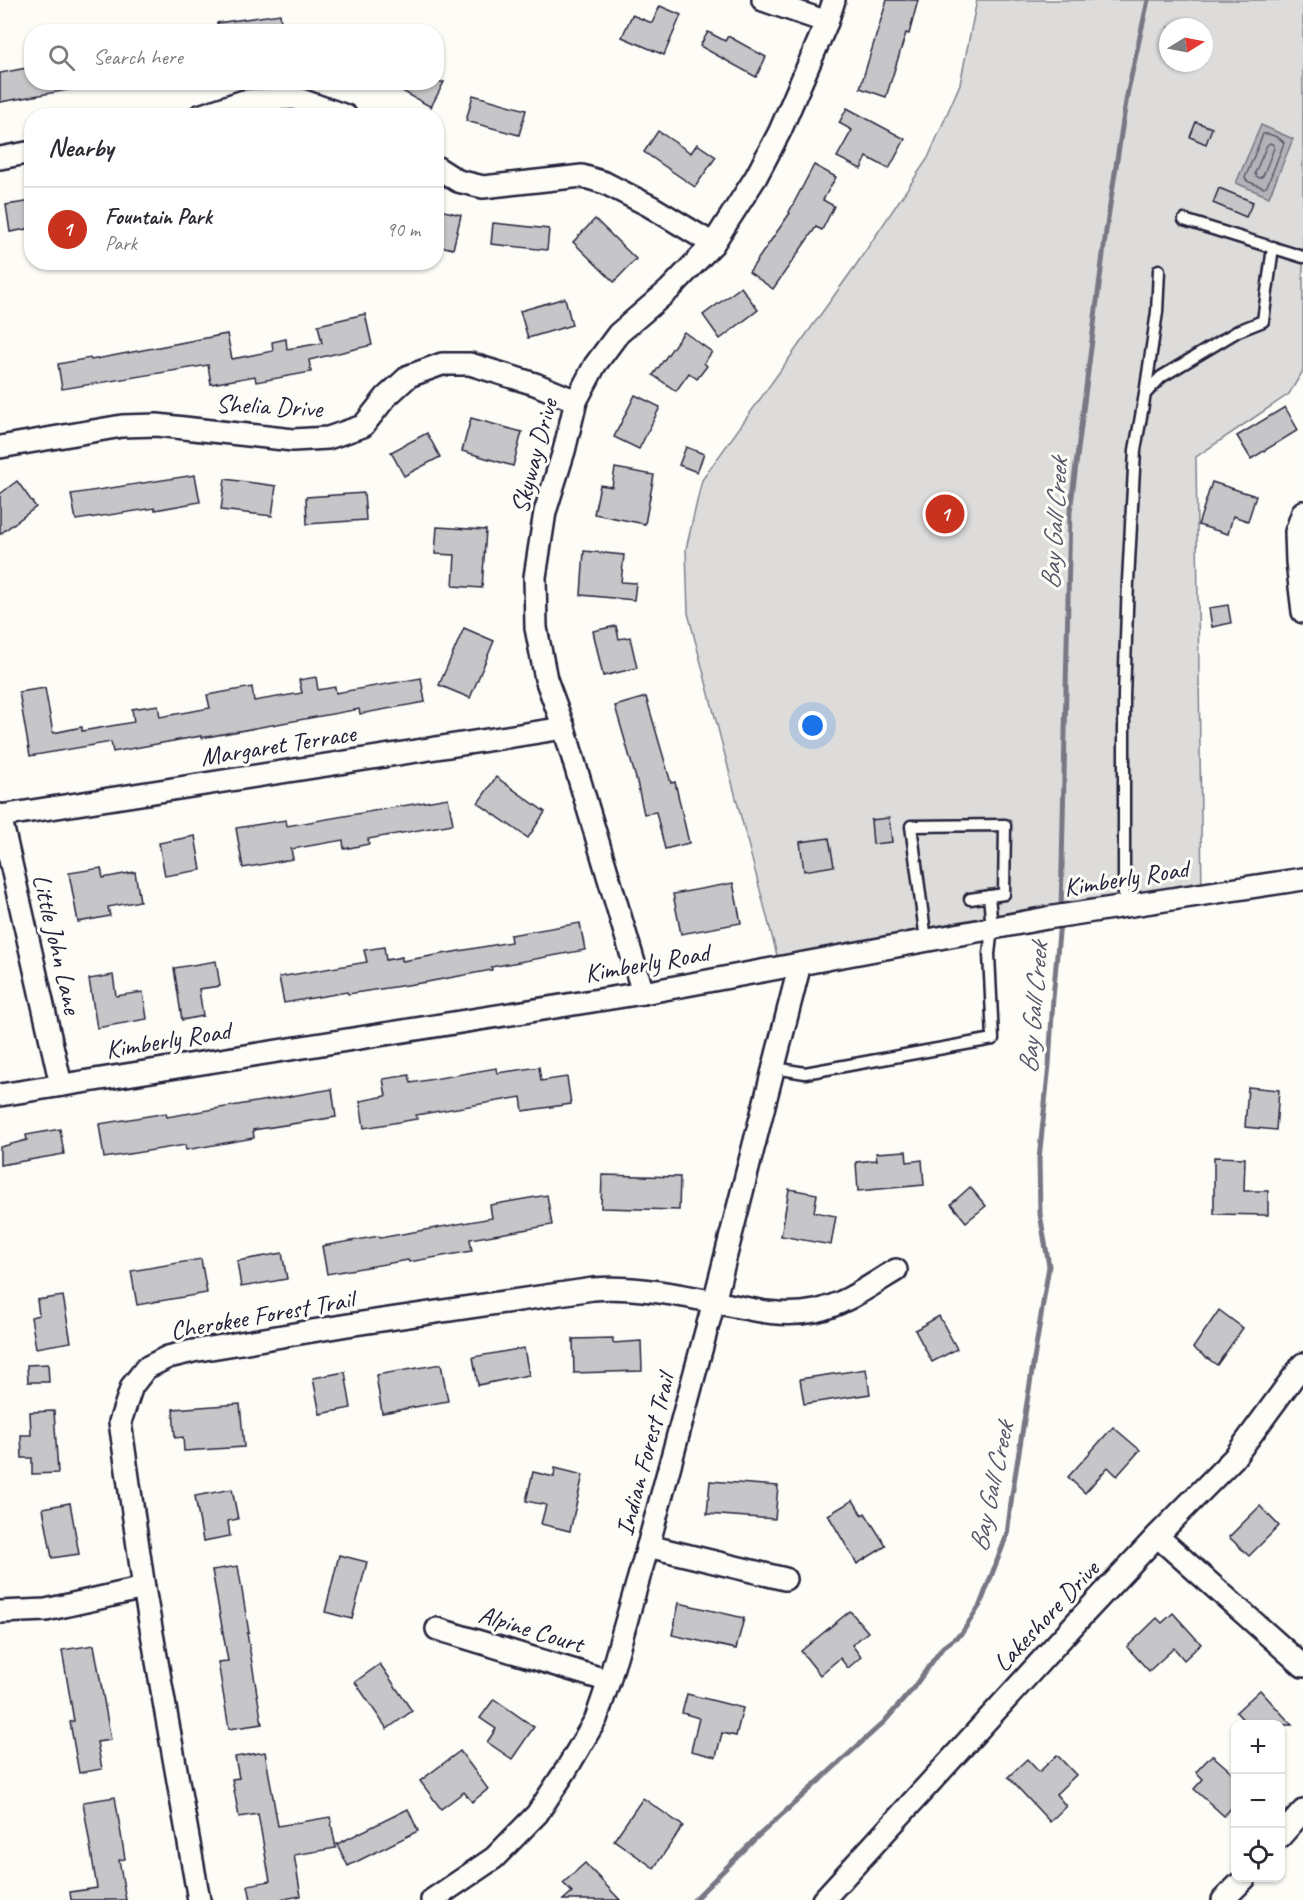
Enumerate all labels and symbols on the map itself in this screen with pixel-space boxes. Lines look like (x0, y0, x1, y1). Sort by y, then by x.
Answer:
north arrow (1159, 18, 1213, 72)
street label: Shelia Drive (215, 387, 325, 425)
street label: Skyway Drive (503, 394, 565, 517)
water label: Bay Gall Creek (1032, 453, 1076, 591)
pin: 1 (926, 492, 964, 536)
your location (798, 711, 827, 740)
street label: Margaret Terrace (198, 716, 359, 774)
street label: Kimberly Road (1061, 851, 1194, 904)
street label: Little John Lane (25, 871, 89, 1019)
street label: Kimberly Road (582, 935, 716, 990)
water label: Bay Gall Creek (1010, 937, 1056, 1075)
street label: Kimberly Road (103, 1013, 236, 1066)
street label: Cherokee Forest Trail (168, 1282, 361, 1347)
street label: Indian Forest Trail (608, 1366, 684, 1539)
water label: Bay Gall Creek (961, 1415, 1022, 1555)
street label: Lakeshore Drive (986, 1552, 1107, 1679)
street label: Alpine Court (475, 1597, 590, 1661)

